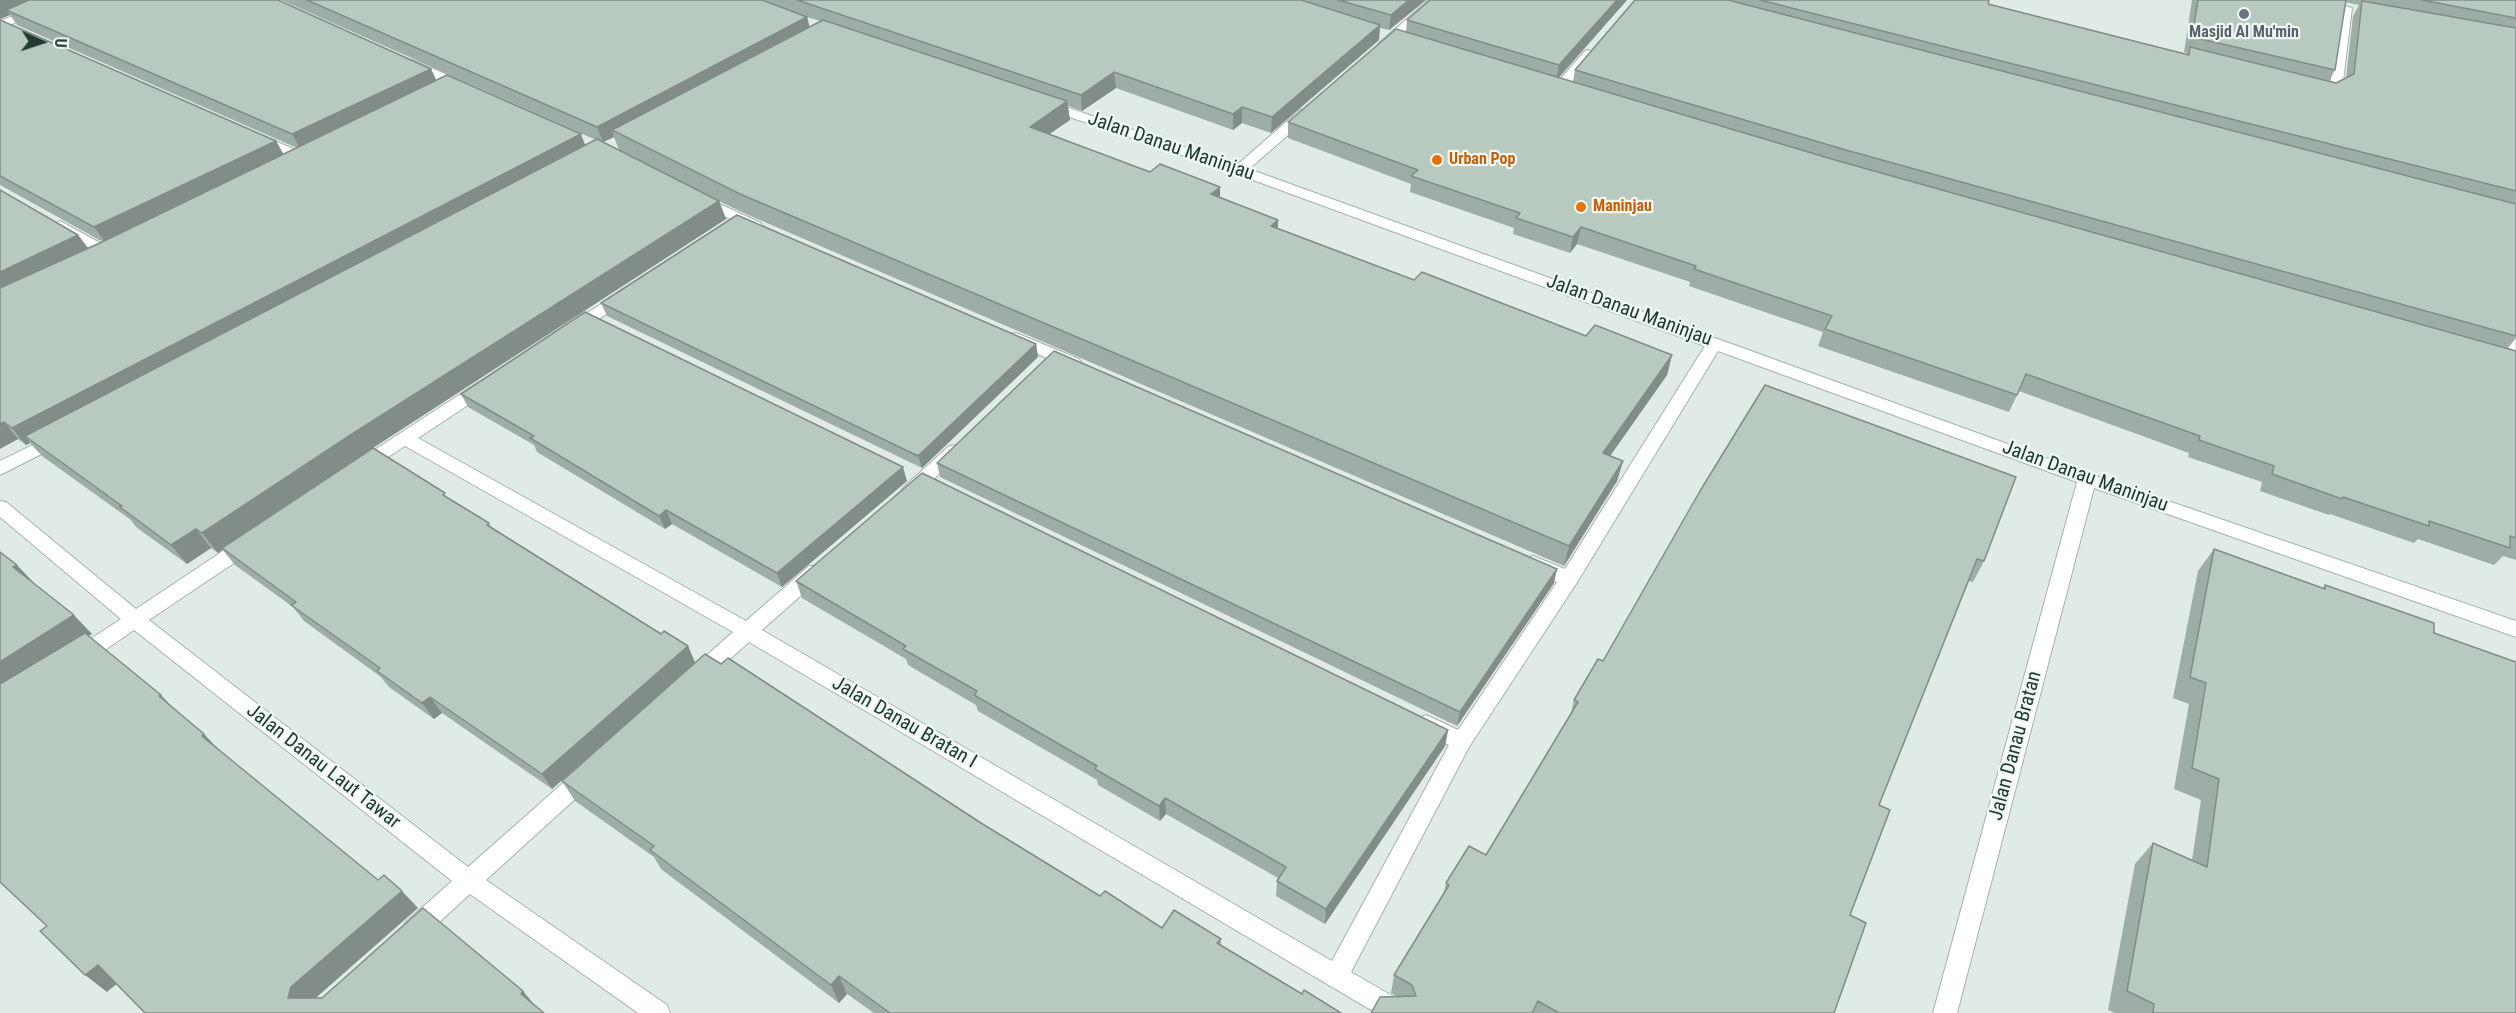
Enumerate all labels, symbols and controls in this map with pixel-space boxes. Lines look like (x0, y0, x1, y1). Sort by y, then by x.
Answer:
marker: Masjid Al Mu'min (2237, 7, 2251, 21)
north arrow (12, 12, 72, 72)
place label: Masjid Al Mu'min (2189, 23, 2299, 43)
text: U (51, 38, 70, 48)
street label: Jalan Danau Maninjau (1085, 107, 1257, 187)
place label: Urban Pop (1449, 150, 1515, 170)
marker: Urban Pop (1430, 153, 1444, 167)
place label: Maninjau (1593, 197, 1652, 217)
marker: Maninjau (1574, 200, 1588, 214)
street label: Jalan Danau Maninjau (1543, 270, 1715, 352)
street label: Jalan Danau Maninjau (1999, 436, 2171, 518)
street label: Jalan Danau Bratan (1985, 669, 2047, 823)
street label: Jalan Danau Bratan I (827, 672, 981, 774)
street label: Jalan Danau Laut Tawar (241, 699, 405, 835)

